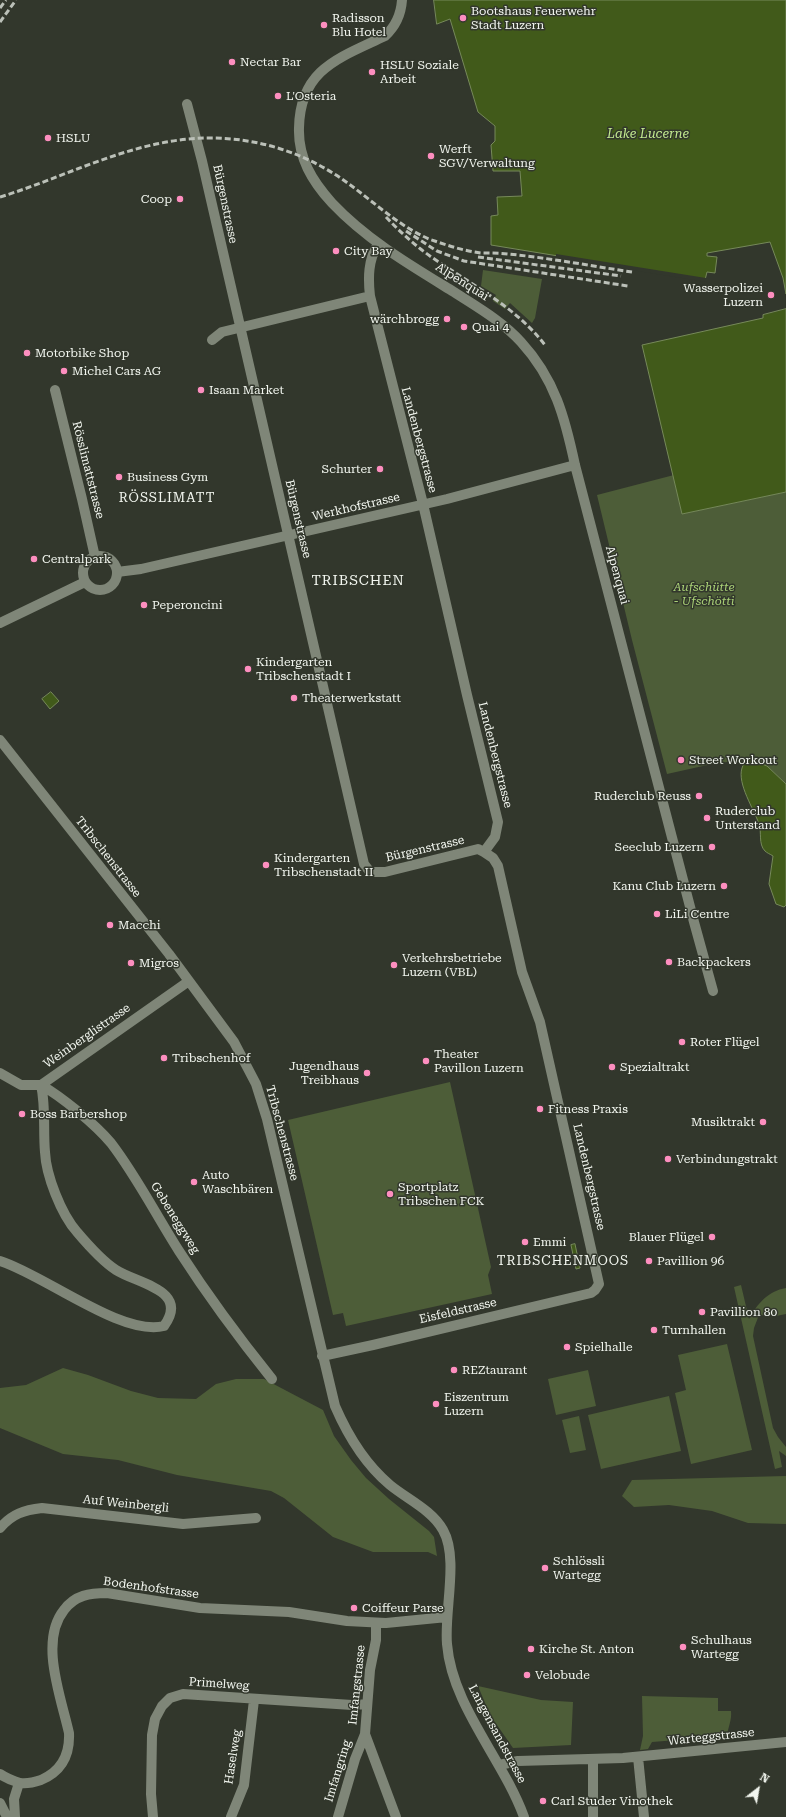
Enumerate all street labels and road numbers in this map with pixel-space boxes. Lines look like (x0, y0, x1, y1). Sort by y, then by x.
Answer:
street label: Bürgenstrasse (210, 163, 240, 245)
street label: Alpenquai (433, 260, 491, 304)
street label: Landenbergstrasse (398, 386, 440, 494)
street label: Rösslimattstrasse (69, 420, 107, 520)
street label: Bürgenstrasse (282, 478, 314, 560)
street label: Werkhofstrasse (311, 490, 401, 524)
street label: Alpenquai (602, 544, 632, 606)
street label: Landenbergstrasse (475, 700, 515, 810)
street label: Tribschenstrasse (72, 814, 144, 900)
street label: Bürgenstrasse (384, 833, 466, 865)
street label: Weinberglistrasse (41, 1001, 133, 1071)
street label: Tribschenstrasse (262, 1084, 302, 1182)
street label: Landenbergstrasse (570, 1122, 608, 1232)
street label: Gebeneggweg (147, 1180, 203, 1256)
street label: Eisfeldstrasse (418, 1295, 498, 1327)
street label: Auf Weinbergli (82, 1492, 170, 1516)
street label: Bodenhofstrasse (102, 1574, 200, 1602)
street label: Imfangstrasse (346, 1644, 368, 1726)
street label: Primelweg (188, 1675, 250, 1693)
street label: Langensandstrasse (465, 1682, 529, 1786)
street label: Warteggstrasse (667, 1725, 755, 1749)
street label: Haselweg (222, 1729, 244, 1785)
street label: Imfangring (322, 1738, 354, 1804)

